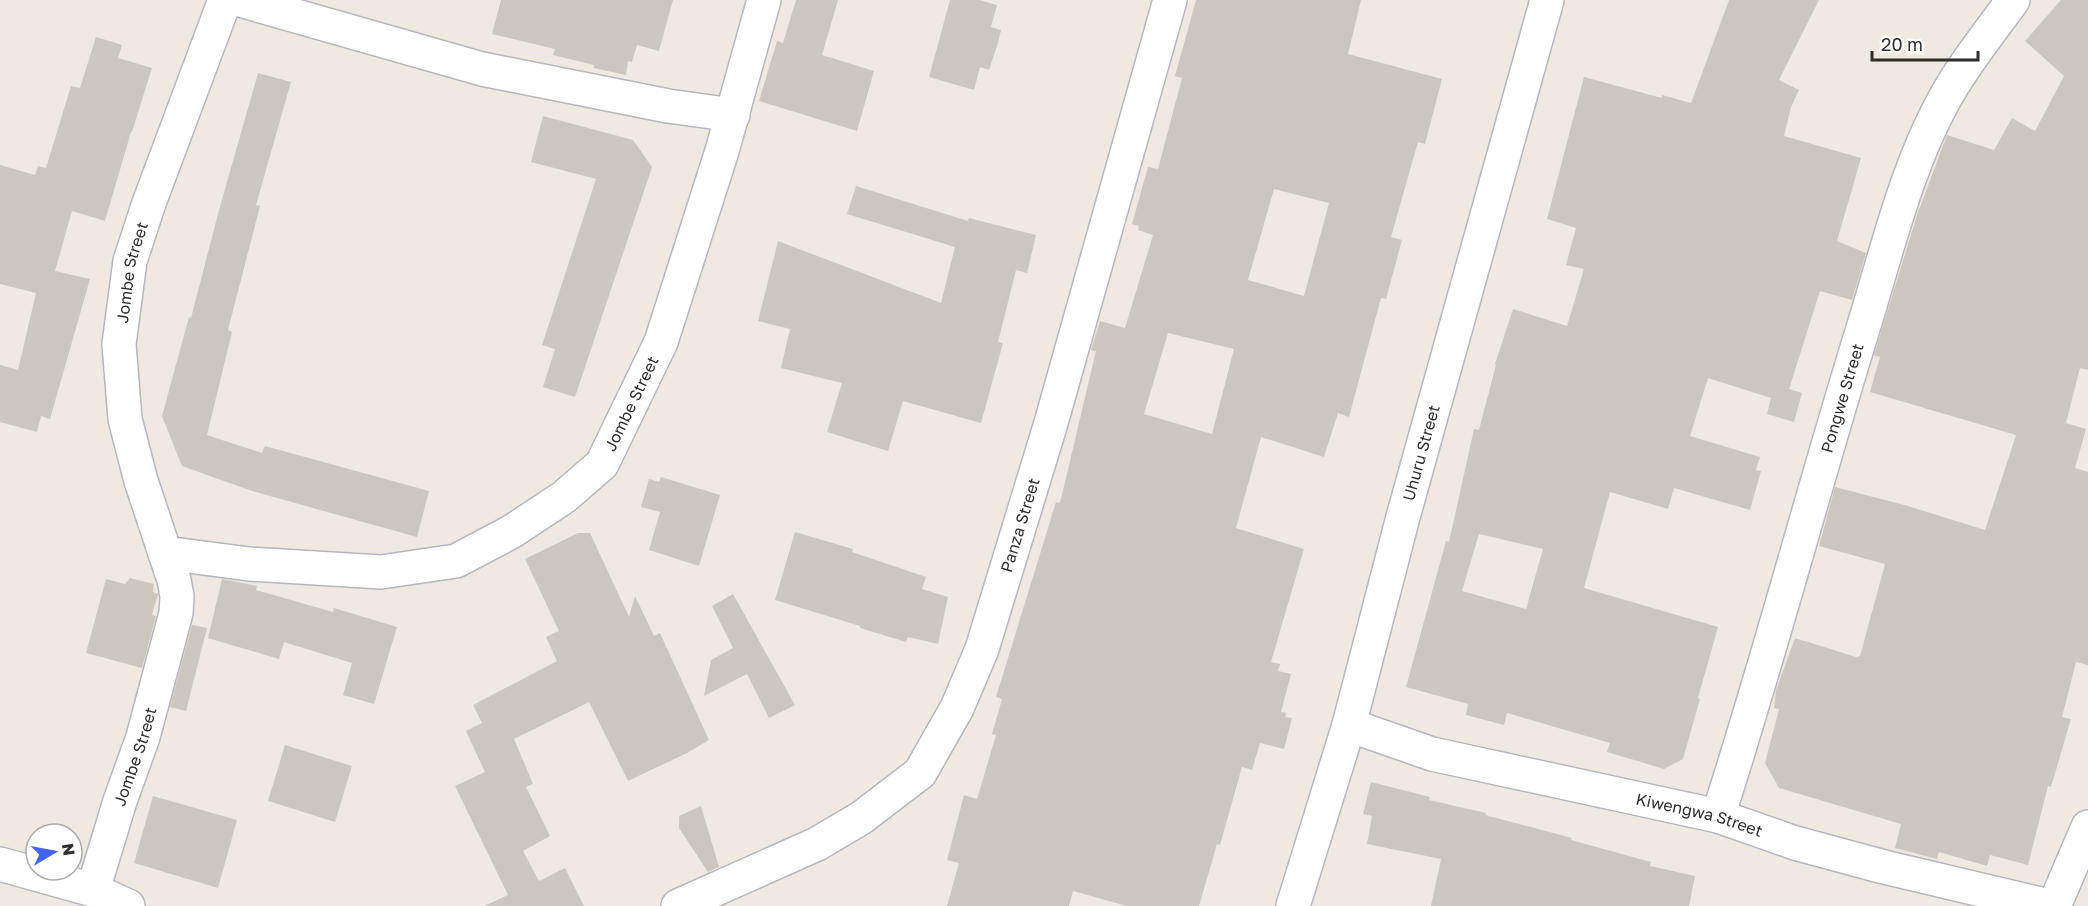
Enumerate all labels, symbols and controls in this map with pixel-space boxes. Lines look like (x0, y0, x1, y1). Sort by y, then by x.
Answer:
scale bar (1872, 24, 1978, 62)
text: 20 m (1881, 33, 1923, 55)
street label: Jombe Street (112, 219, 152, 324)
street label: Pongwe Street (1816, 341, 1868, 455)
street label: Jombe Street (600, 353, 663, 454)
street label: Uhuru Street (1398, 403, 1444, 503)
street label: Panza Street (996, 475, 1044, 575)
street label: Jombe Street (109, 705, 161, 808)
street label: Kiwengwa Street (1634, 788, 1765, 841)
north arrow (24, 822, 84, 882)
text: N (58, 842, 80, 857)

